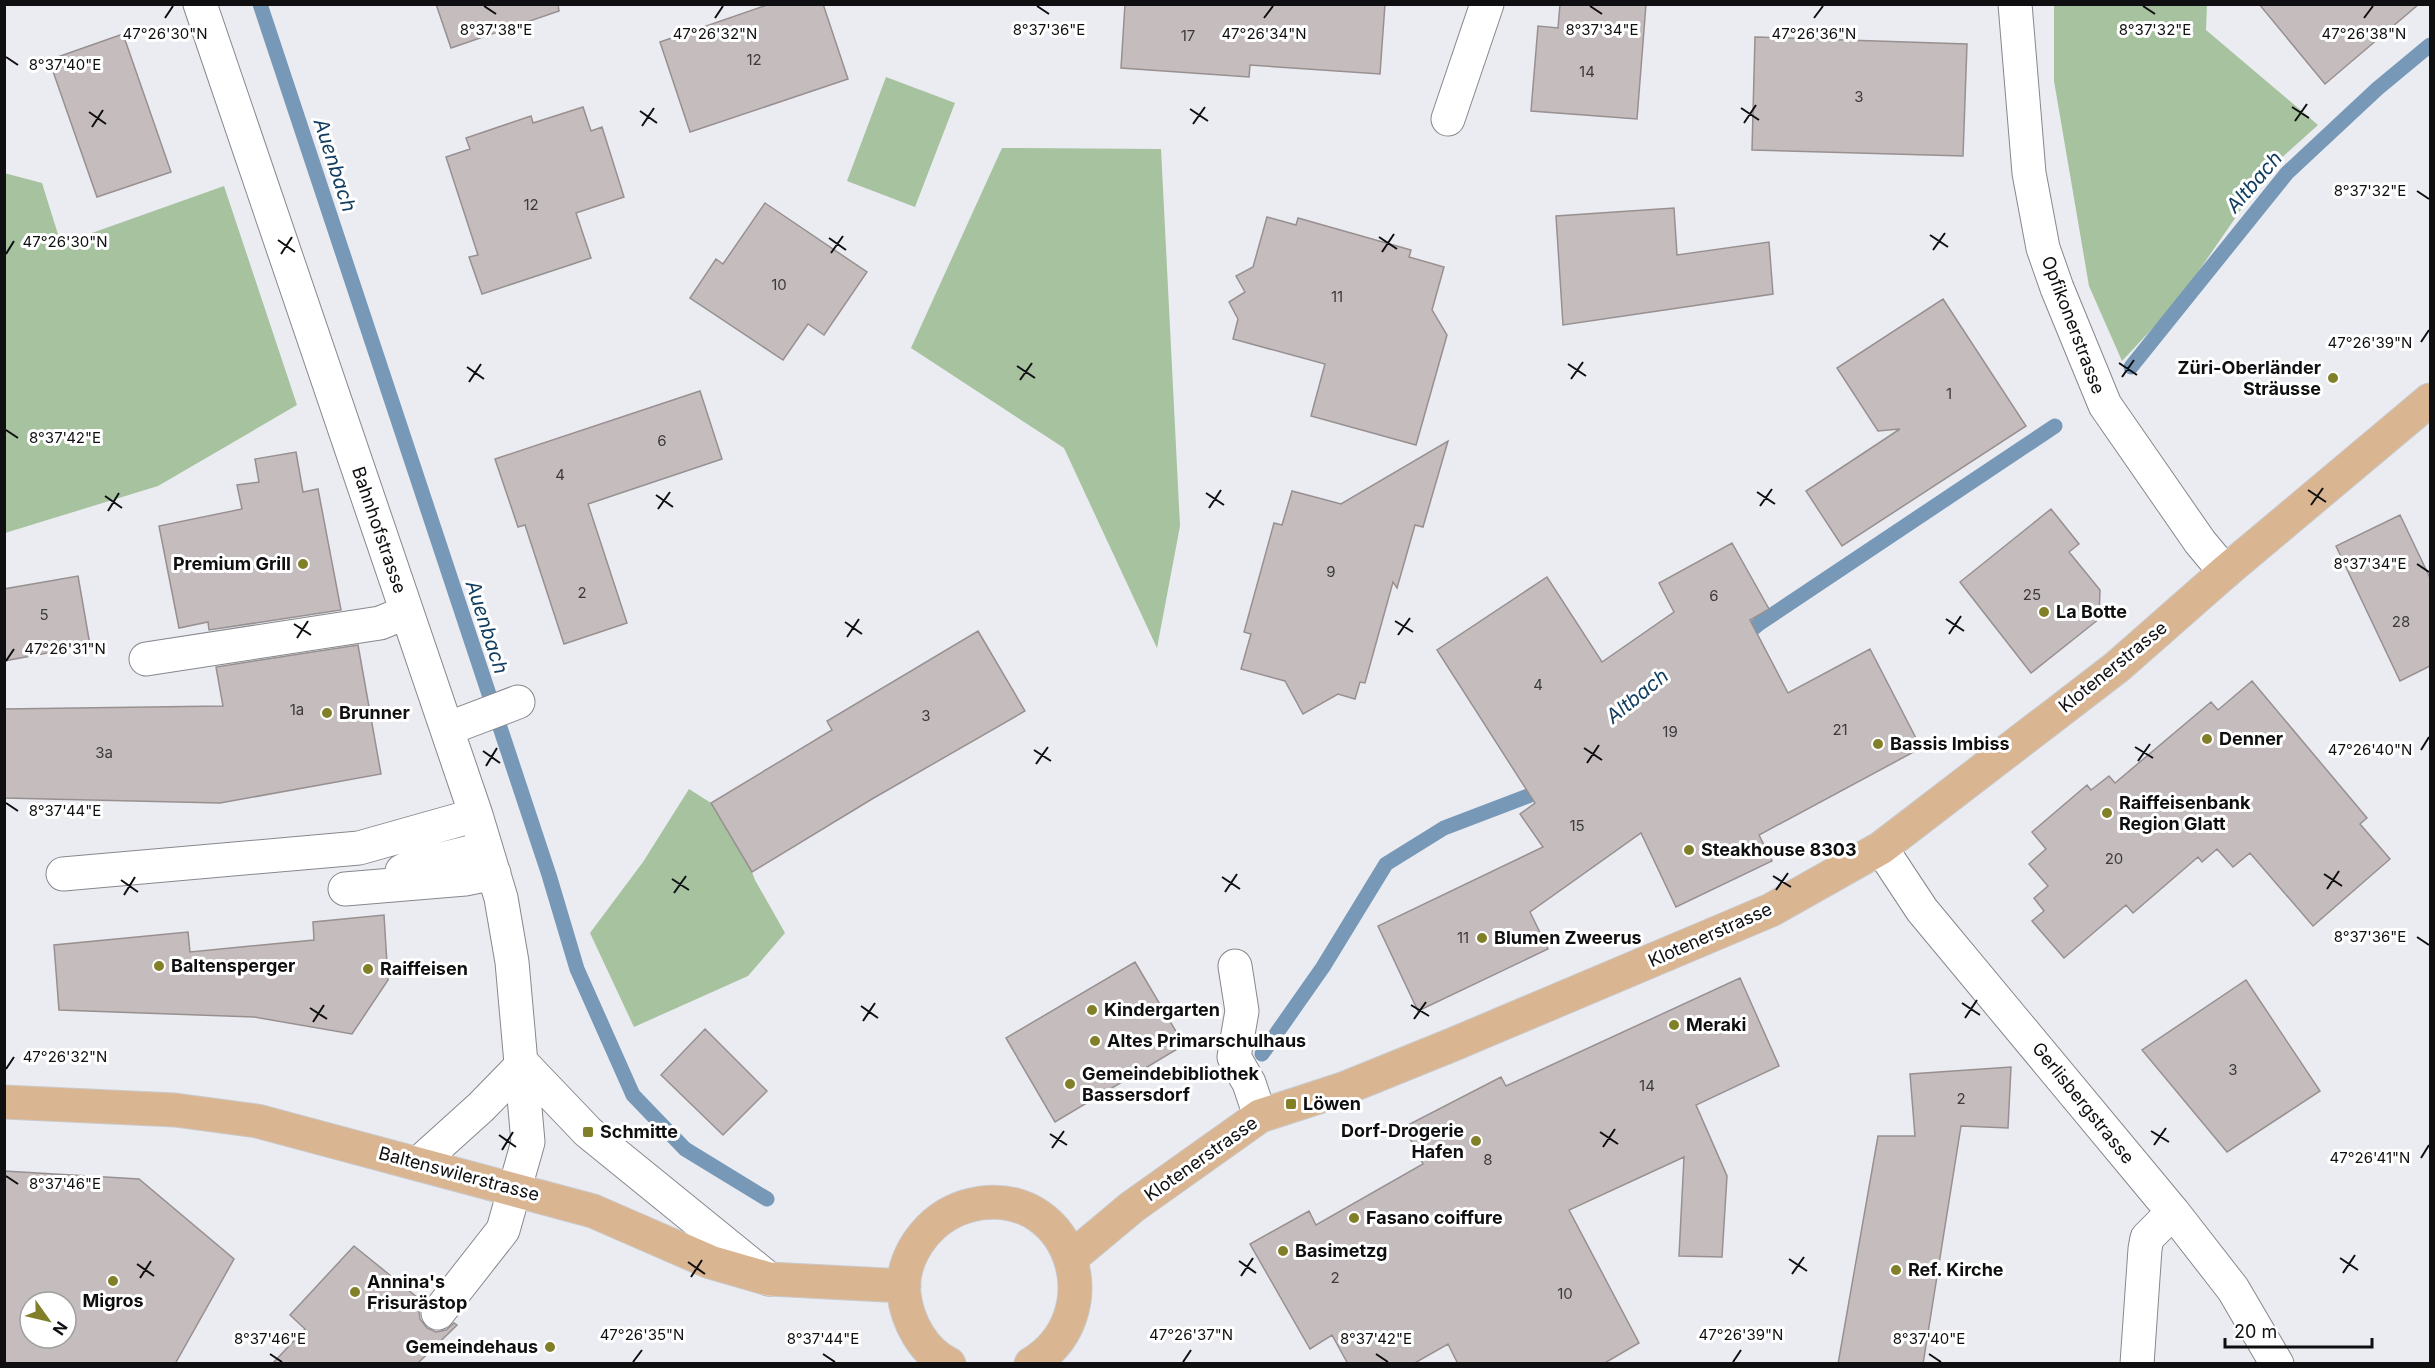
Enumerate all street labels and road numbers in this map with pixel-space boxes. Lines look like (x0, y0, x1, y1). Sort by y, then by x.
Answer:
street label: Opfikonerstrasse (2038, 253, 2109, 397)
street label: Bahnhofstrasse (348, 464, 411, 596)
street label: Klotenerstrasse (2054, 617, 2171, 717)
street label: Klotenerstrasse (1645, 898, 1775, 971)
street label: Gerlisbergstrasse (2028, 1038, 2139, 1168)
street label: Klotenerstrasse (1140, 1112, 1261, 1205)
street label: Baltenswilerstrasse (377, 1142, 542, 1205)

